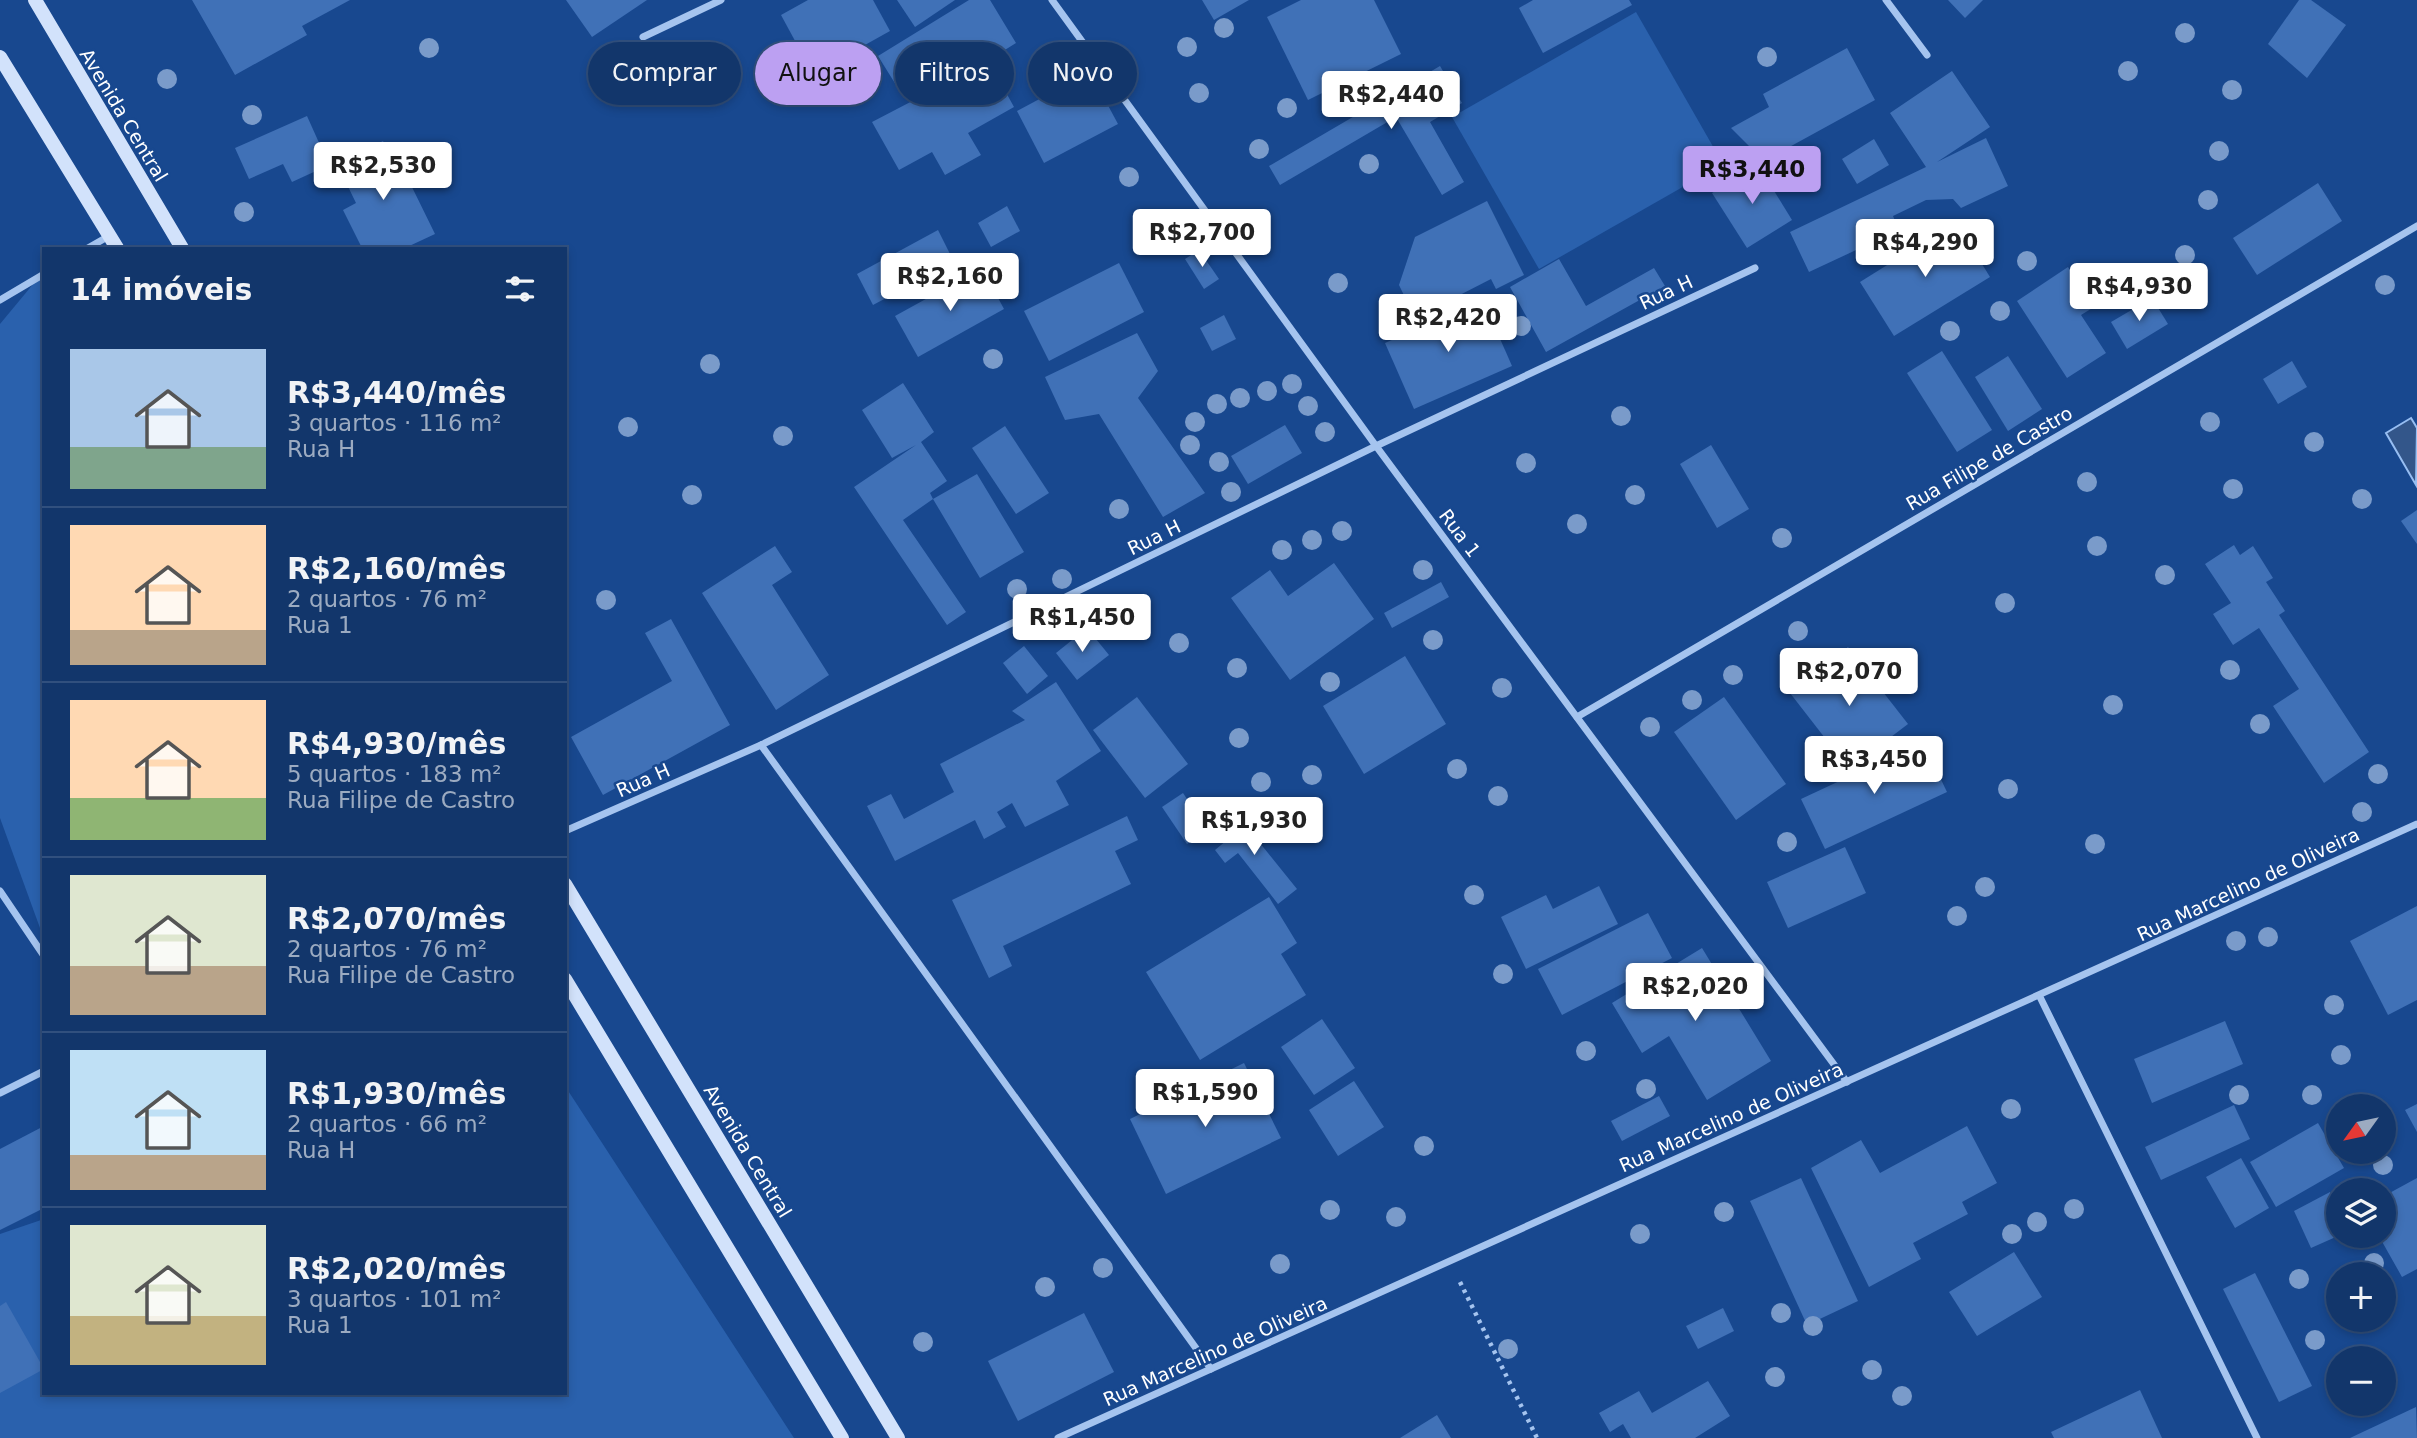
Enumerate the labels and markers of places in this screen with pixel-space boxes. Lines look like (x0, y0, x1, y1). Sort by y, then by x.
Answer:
pin: R$2,440 (1326, 72, 1456, 131)
pin: R$2,530 (318, 142, 448, 202)
pin: R$3,440 (1687, 146, 1817, 206)
pin: R$2,700 (1137, 210, 1267, 269)
pin: R$4,290 (1860, 219, 1990, 279)
pin: R$2,160 (885, 254, 1015, 313)
pin: R$4,930 (2074, 264, 2204, 323)
pin: R$2,420 (1383, 294, 1513, 354)
pin: R$1,450 (1017, 594, 1147, 654)
pin: R$2,070 (1784, 648, 1914, 708)
pin: R$3,450 (1809, 736, 1939, 796)
pin: R$1,930 (1189, 798, 1319, 857)
pin: R$2,020 (1630, 964, 1760, 1023)
pin: R$1,590 (1140, 1070, 1270, 1129)

